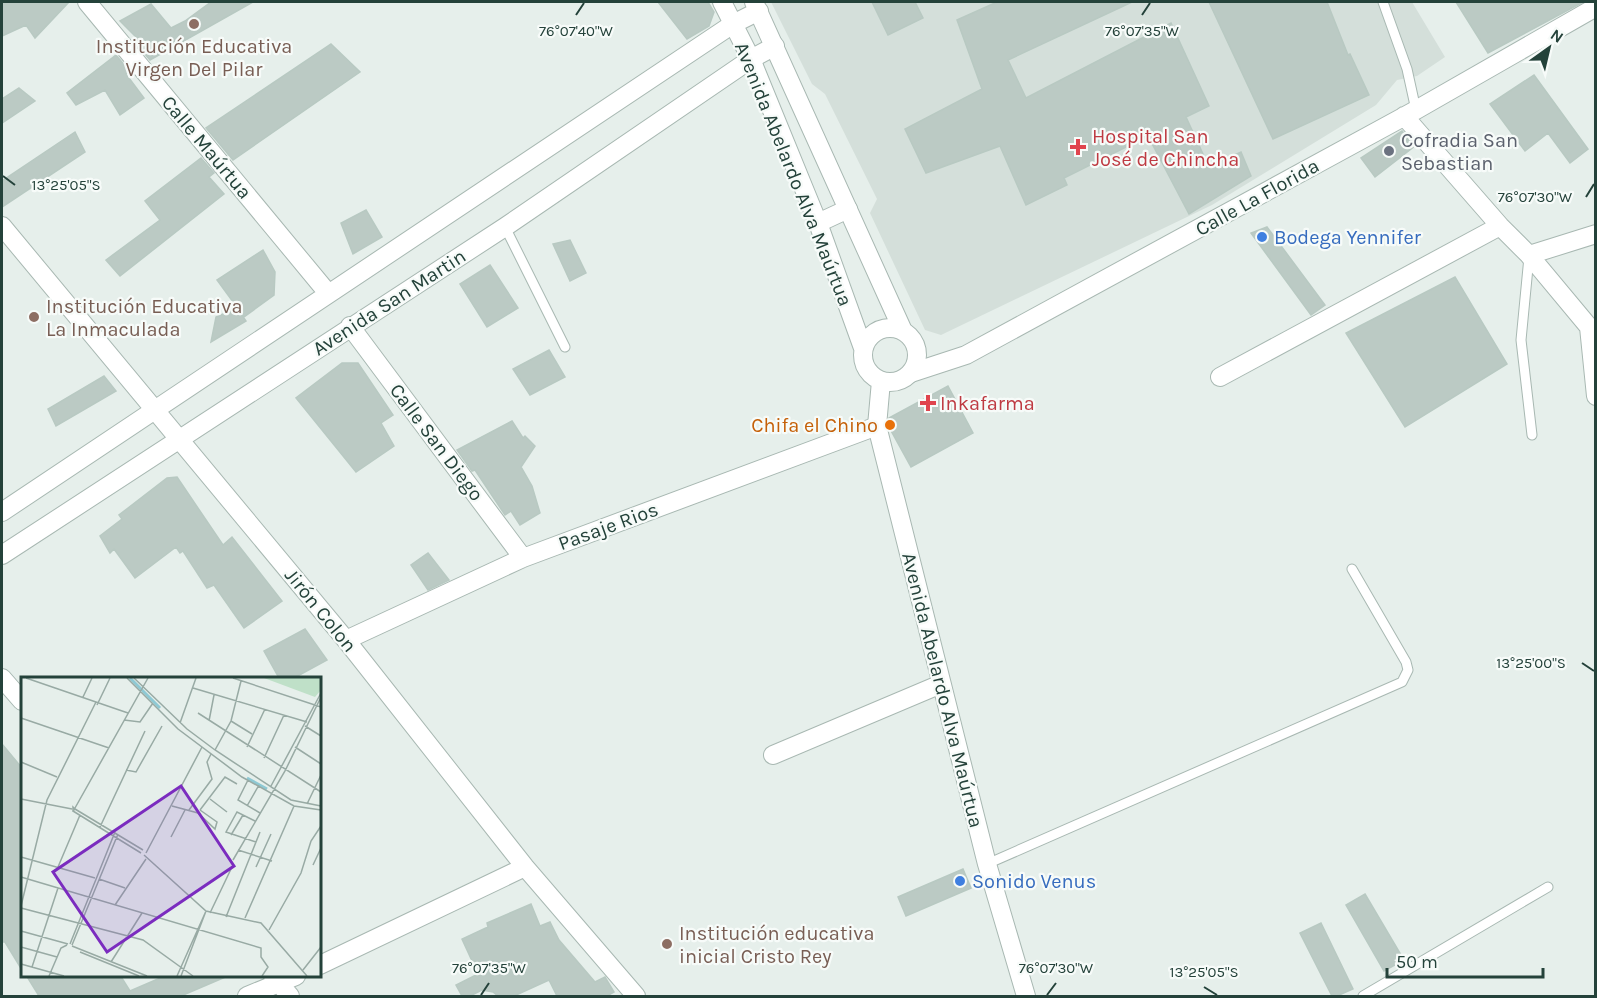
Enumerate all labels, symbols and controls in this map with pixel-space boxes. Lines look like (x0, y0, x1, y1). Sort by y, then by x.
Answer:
marker: Institución Educativa Virgen Del Pilar (187, 17, 201, 31)
north arrow (1519, 18, 1579, 78)
text: 76°07'40"W (539, 22, 614, 40)
text: 76°07'35"W (1105, 22, 1180, 40)
text: N (1547, 25, 1567, 47)
place label: Institución Educativa Virgen Del Pilar (96, 35, 292, 81)
street label: Avenida Abelardo Alva Maúrtua (730, 39, 857, 310)
street label: Calle Maúrtua (157, 91, 256, 204)
place label: Hospital San José de Chincha (1092, 125, 1239, 171)
place label: Cofradia San Sebastian (1401, 129, 1518, 175)
marker: Hospital San José de Chincha (1069, 138, 1087, 156)
marker: Cofradia San Sebastian (1382, 144, 1396, 158)
street label: Calle La Florida (1191, 154, 1323, 241)
text: 13°25'05"S (31, 176, 101, 194)
text: 76°07'30"W (1498, 188, 1573, 206)
place label: Bodega Yennifer (1274, 226, 1422, 249)
marker: Bodega Yennifer (1255, 230, 1269, 244)
street label: Avenida San Martin (309, 244, 470, 360)
place label: Institución Educativa La Inmaculada (46, 295, 242, 341)
marker: Institución Educativa La Inmaculada (27, 310, 41, 324)
street label: Calle San Diego (385, 379, 488, 506)
place label: Inkafarma (940, 392, 1035, 415)
marker: Inkafarma (921, 396, 935, 410)
place label: Chifa el Chino (751, 414, 878, 437)
marker: Chifa el Chino (883, 418, 897, 432)
street label: Pasaje Rios (555, 498, 661, 555)
street label: Avenida Abelardo Alva Maúrtua (897, 550, 988, 830)
street label: Jirón Colon (280, 564, 361, 657)
text: 13°25'00"S (1496, 654, 1566, 672)
inset map (21, 677, 321, 977)
place label: Sonido Venus (972, 870, 1096, 893)
marker: Sonido Venus (953, 874, 967, 888)
place label: Institución educativa inicial Cristo Rey (679, 922, 874, 968)
marker: Institución educativa inicial Cristo Rey (660, 937, 674, 951)
scale bar (1387, 941, 1543, 979)
text: 50 m (1396, 951, 1438, 973)
text: 76°07'35"W (452, 959, 527, 977)
text: 76°07'30"W (1019, 959, 1094, 977)
text: 13°25'05"S (1169, 963, 1239, 981)

